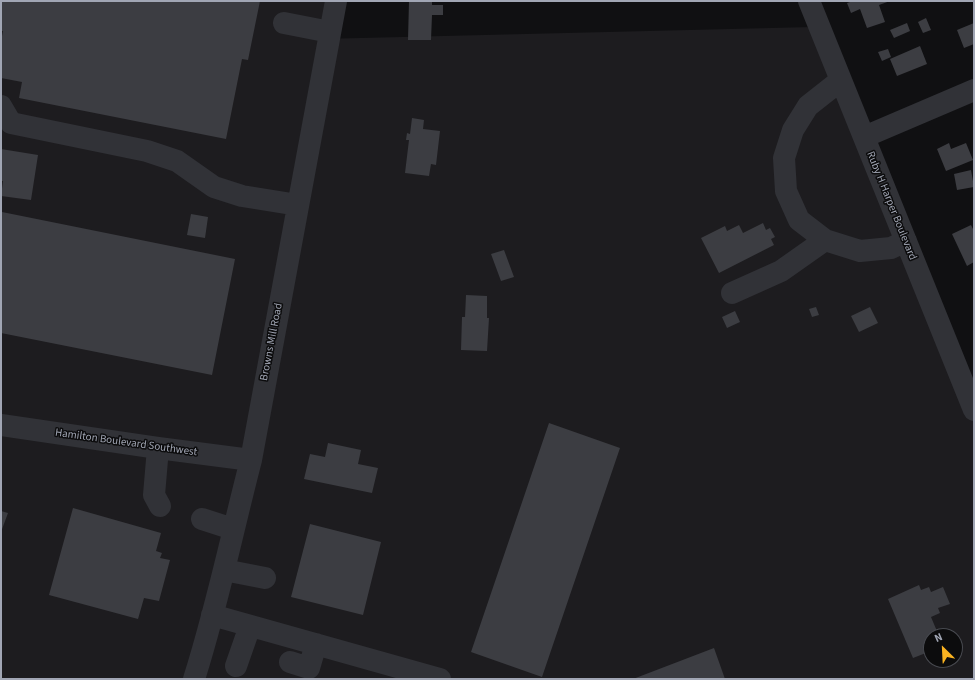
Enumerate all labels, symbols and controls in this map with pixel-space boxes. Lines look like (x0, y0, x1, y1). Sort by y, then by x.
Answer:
street label: Ruby H Harper Boulevard (863, 150, 919, 262)
street label: Browns Mill Road (258, 302, 286, 382)
street label: Hamilton Boulevard Southwest (54, 426, 198, 460)
north arrow (923, 628, 963, 668)
text: N (932, 629, 945, 646)

